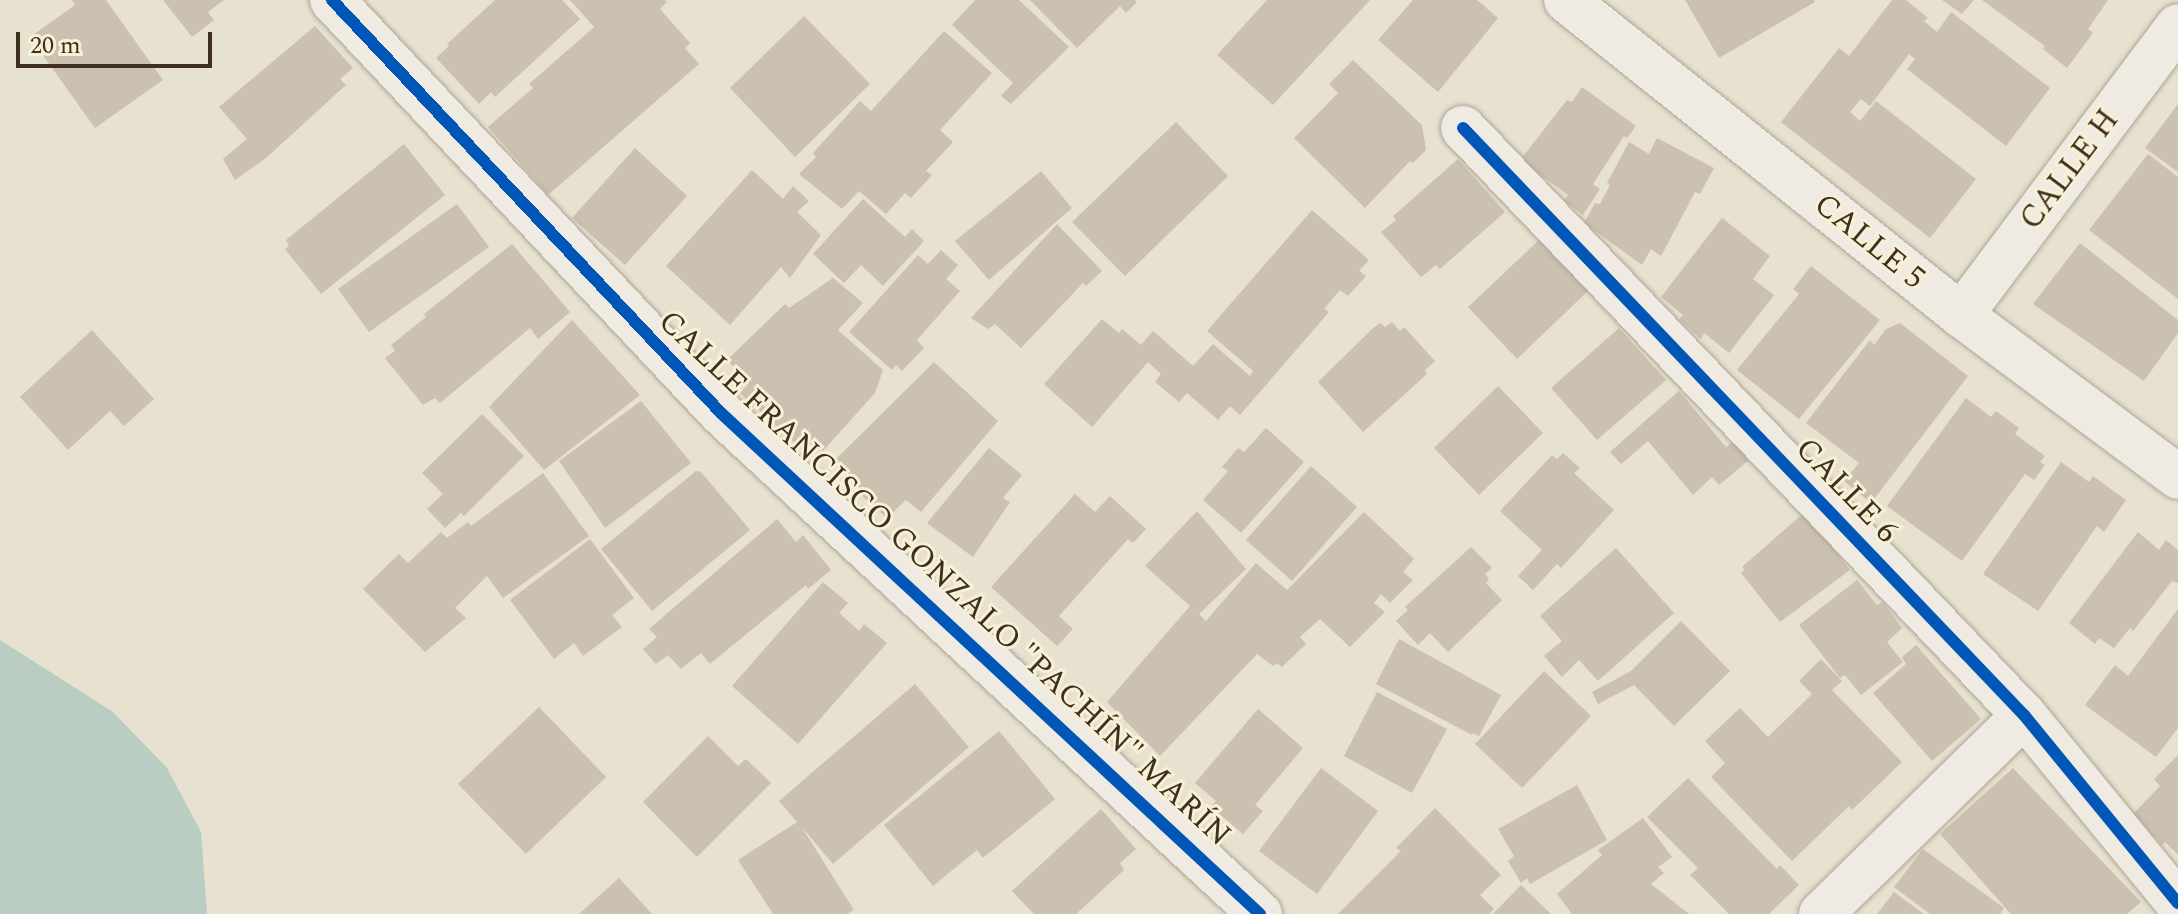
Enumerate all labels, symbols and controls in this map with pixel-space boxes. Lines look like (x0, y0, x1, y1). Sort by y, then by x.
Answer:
scale bar (20, 16, 216, 66)
text: 20 m (30, 28, 81, 64)
street label: CALLE H (2012, 102, 2128, 238)
street label: CALLE 5 (1806, 186, 1932, 298)
street label: CALLE FRANCISCO GONZALO "PACHÍN" MARÍN (650, 303, 1238, 855)
street label: CALLE 6 (1787, 430, 1905, 552)

